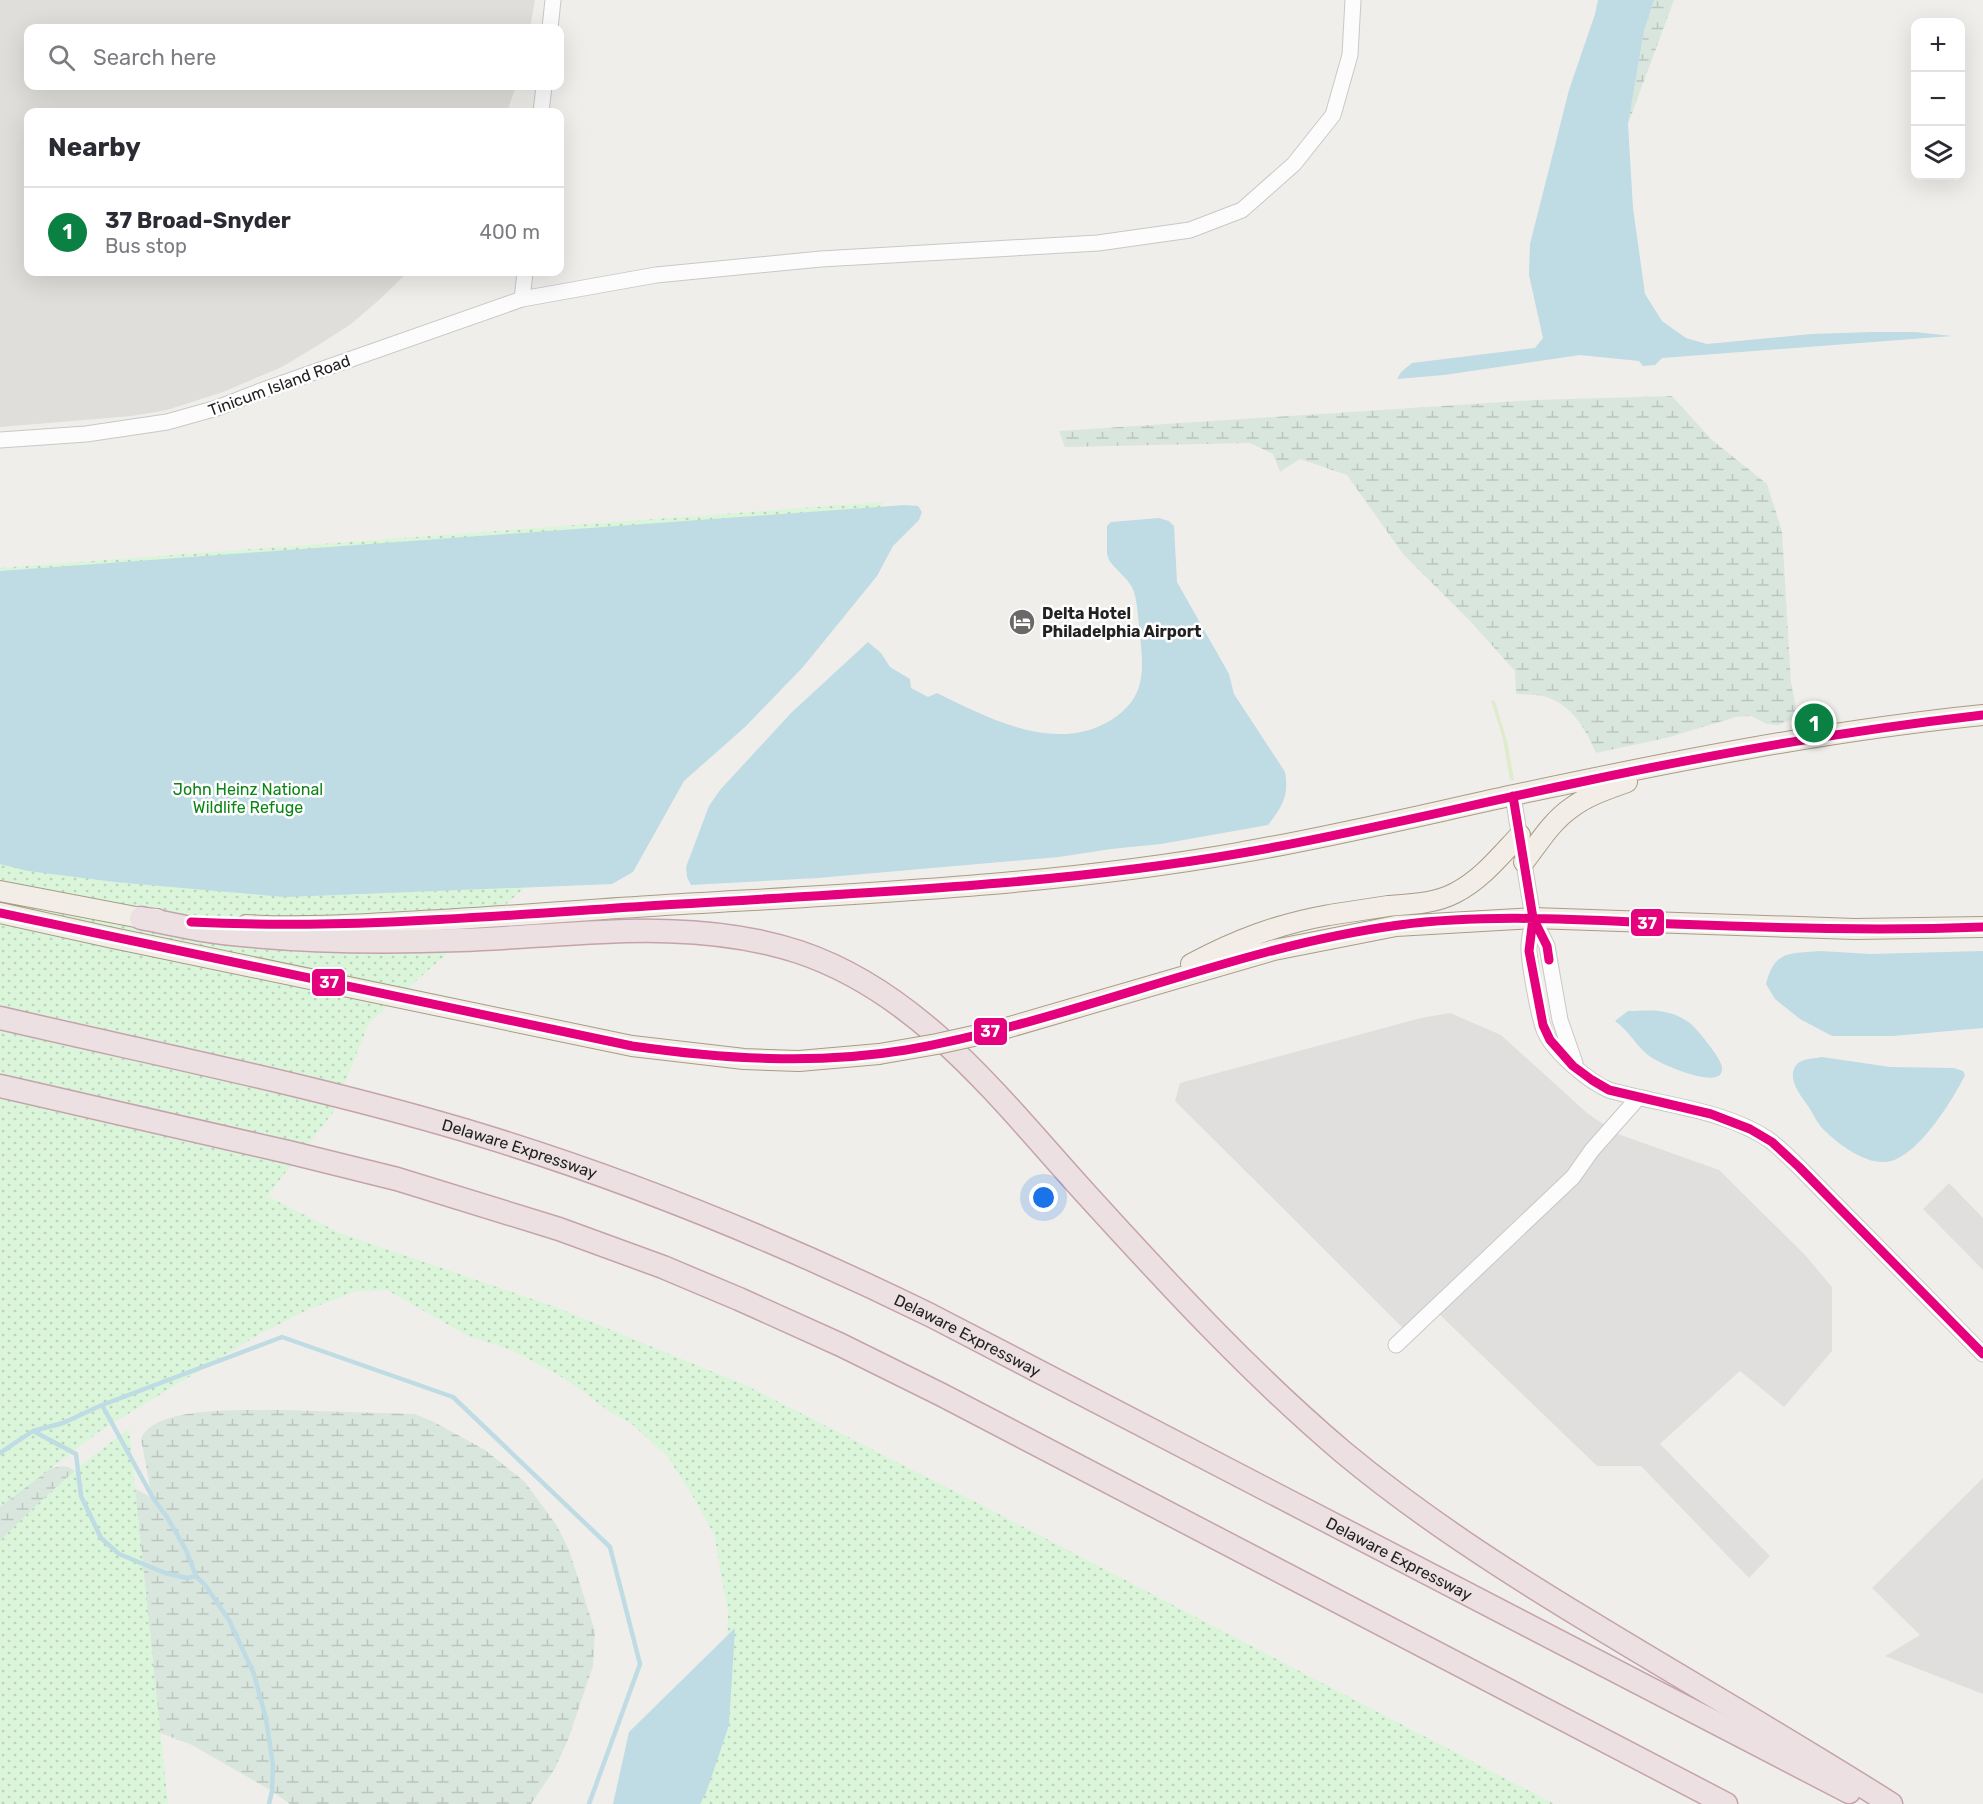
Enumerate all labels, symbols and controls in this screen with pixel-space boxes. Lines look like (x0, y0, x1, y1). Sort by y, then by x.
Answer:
map controls (1911, 18, 1965, 180)
button: + (1911, 18, 1965, 72)
search box (24, 24, 564, 90)
icon: search (45, 41, 78, 74)
text: Search here (93, 44, 216, 71)
button: − (1911, 72, 1965, 126)
button: layers (1911, 126, 1965, 180)
text: Nearby (48, 132, 141, 163)
text: 37 Broad-Snyder (105, 207, 291, 234)
text: 1 (63, 220, 72, 244)
text: 400 m (480, 220, 540, 244)
text: Bus stop (105, 234, 187, 258)
street label: Tinicum Island Road (206, 351, 353, 420)
place label: Delta Hotel Philadelphia Airport (1042, 604, 1202, 641)
hotel icon: Delta Hotel Philadelphia Airport (1007, 607, 1037, 637)
pin: 1 (1794, 700, 1834, 746)
park label: John Heinz National Wildlife Refuge (173, 780, 323, 817)
line badge: 37 (1630, 908, 1665, 937)
text: 37 (1637, 914, 1657, 933)
line badge: 37 (311, 968, 346, 997)
text: 37 (319, 973, 339, 992)
line badge: 37 (973, 1017, 1008, 1046)
text: 37 (980, 1022, 1000, 1041)
street label: Delaware Expressway (440, 1115, 600, 1183)
your location (1029, 1183, 1058, 1212)
street label: Delaware Expressway (891, 1290, 1044, 1381)
street label: Delaware Expressway (1323, 1513, 1475, 1605)

